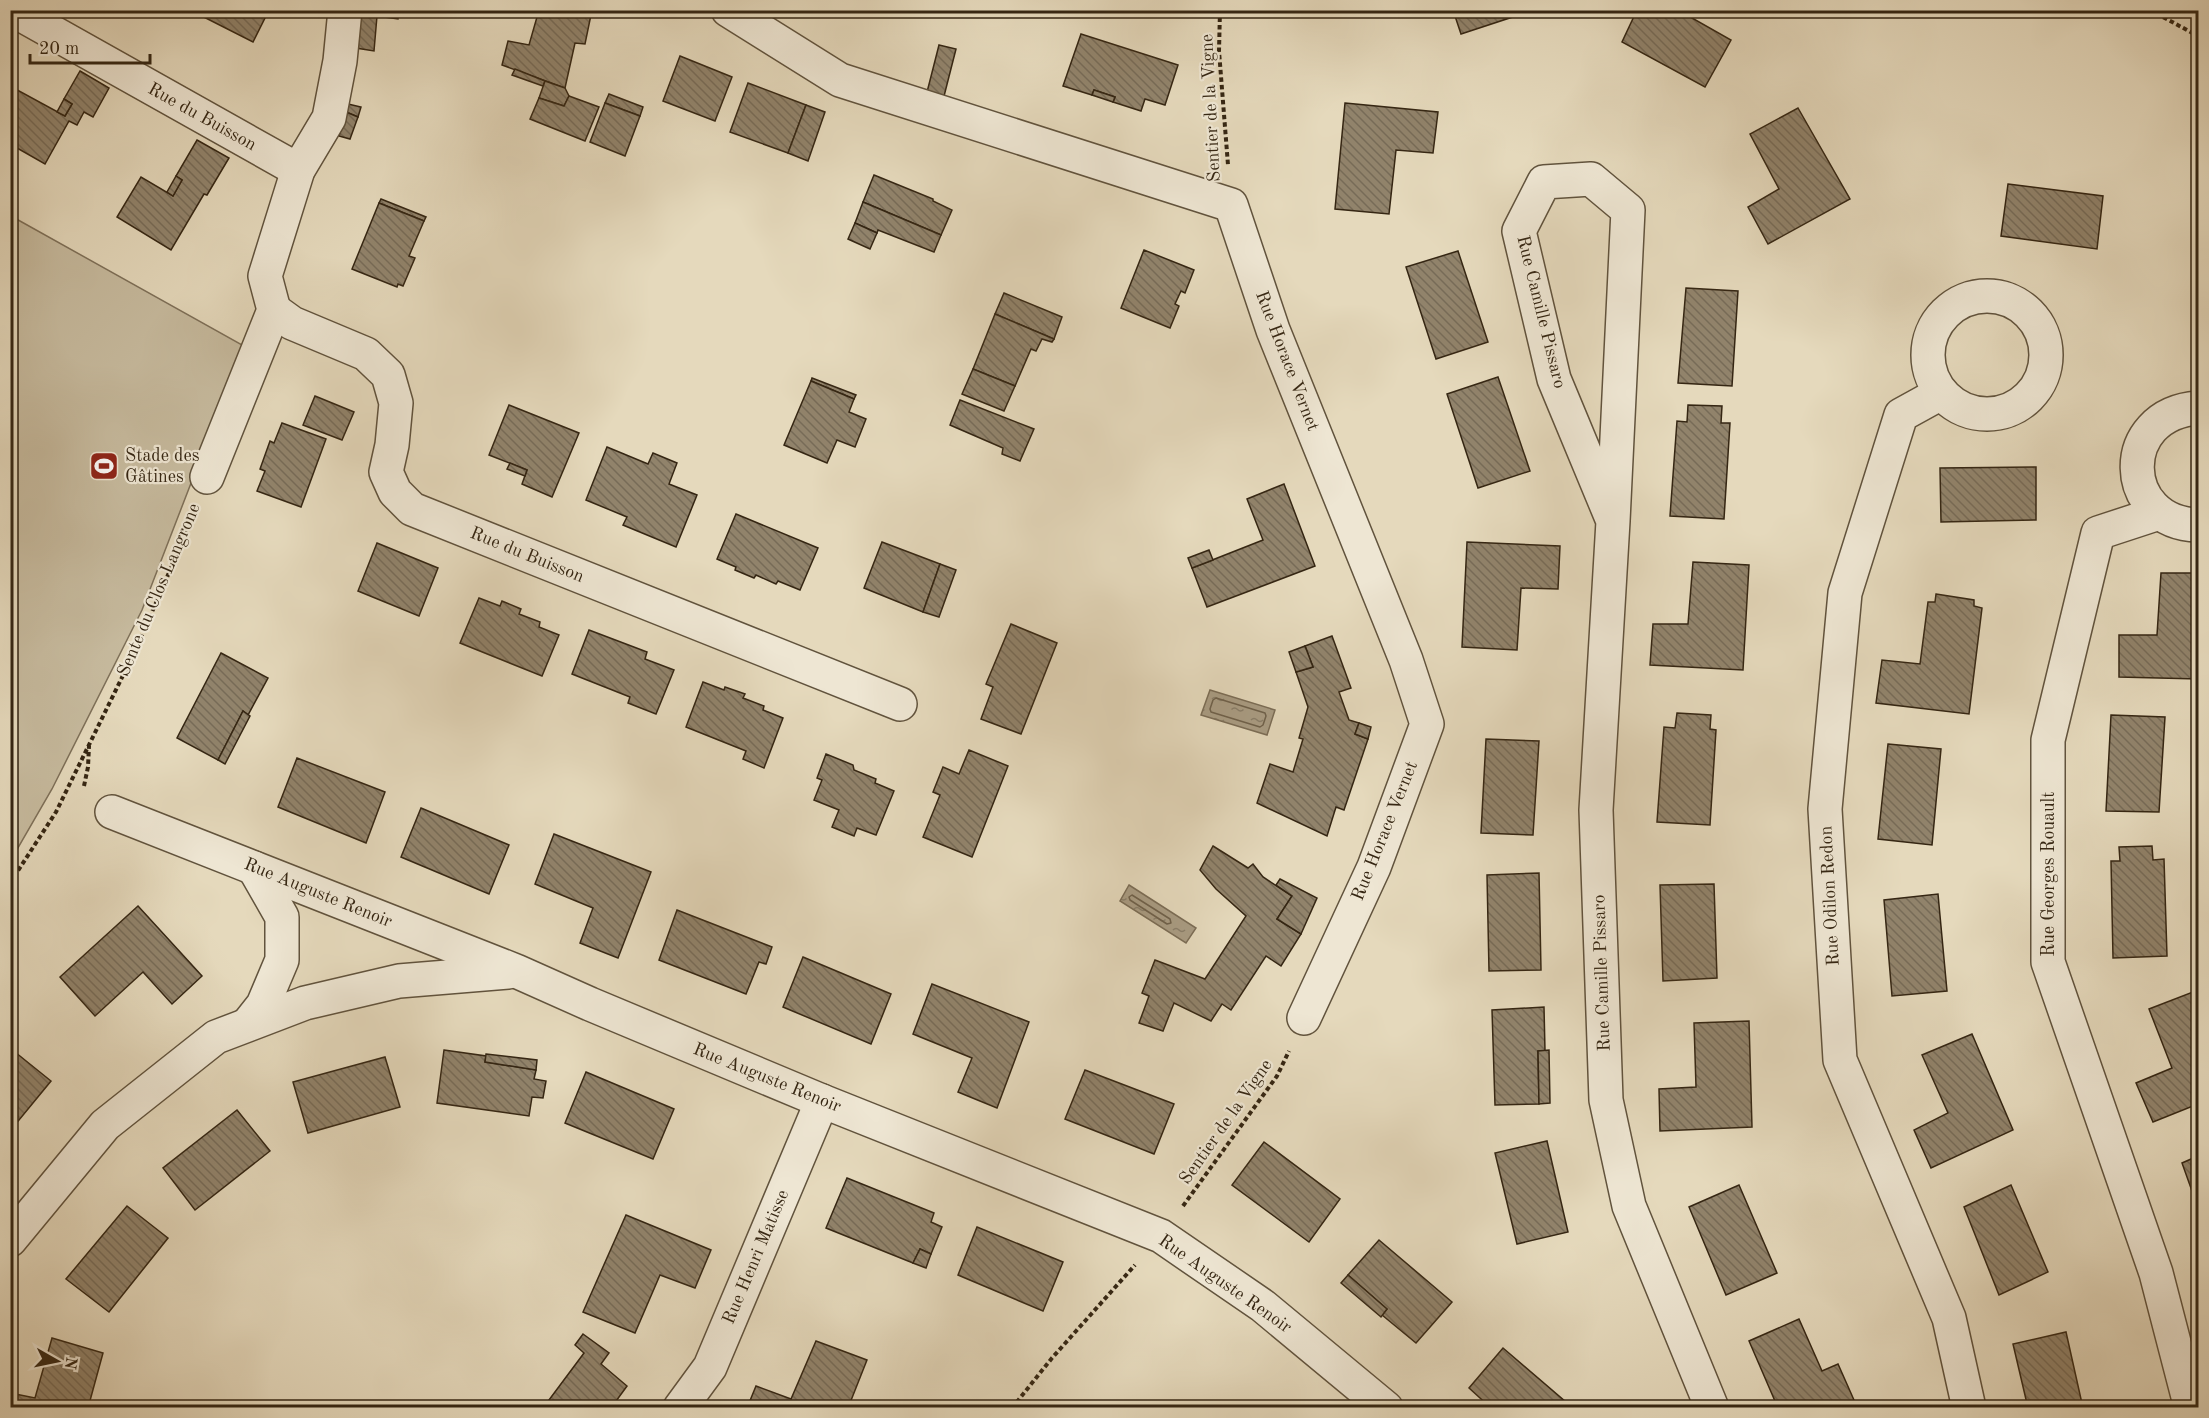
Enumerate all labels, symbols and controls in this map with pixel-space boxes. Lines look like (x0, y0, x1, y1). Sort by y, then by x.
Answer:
scale bar (30, 27, 150, 65)
street label: Sentier de la Vigne (1198, 34, 1224, 182)
text: 20 m (39, 40, 79, 58)
street label: Rue du Buisson (145, 80, 260, 154)
street label: Rue Camille Pissaro (1513, 234, 1569, 390)
street label: Rue Horace Vernet (1252, 288, 1322, 434)
place label: Stade des Gâtines (125, 447, 200, 486)
sports icon: Stade des Gâtines (88, 450, 120, 482)
street label: Sente du Clos Langrone (114, 501, 204, 679)
street label: Rue du Buisson (468, 524, 587, 586)
street label: Rue Horace Vernet (1349, 759, 1421, 903)
street label: Rue Georges Rouault (2040, 791, 2058, 957)
street label: Rue Odilon Redon (1817, 825, 1843, 967)
street label: Rue Auguste Renoir (241, 855, 395, 931)
street label: Rue Camille Pissaro (1590, 894, 1614, 1052)
street label: Rue Auguste Renoir (690, 1040, 844, 1116)
street label: Sentier de la Vigne (1176, 1056, 1276, 1188)
street label: Rue Henri Matisse (720, 1187, 792, 1327)
street label: Rue Auguste Renoir (1155, 1231, 1295, 1337)
north arrow (27, 1331, 87, 1391)
text: N (61, 1356, 79, 1371)

